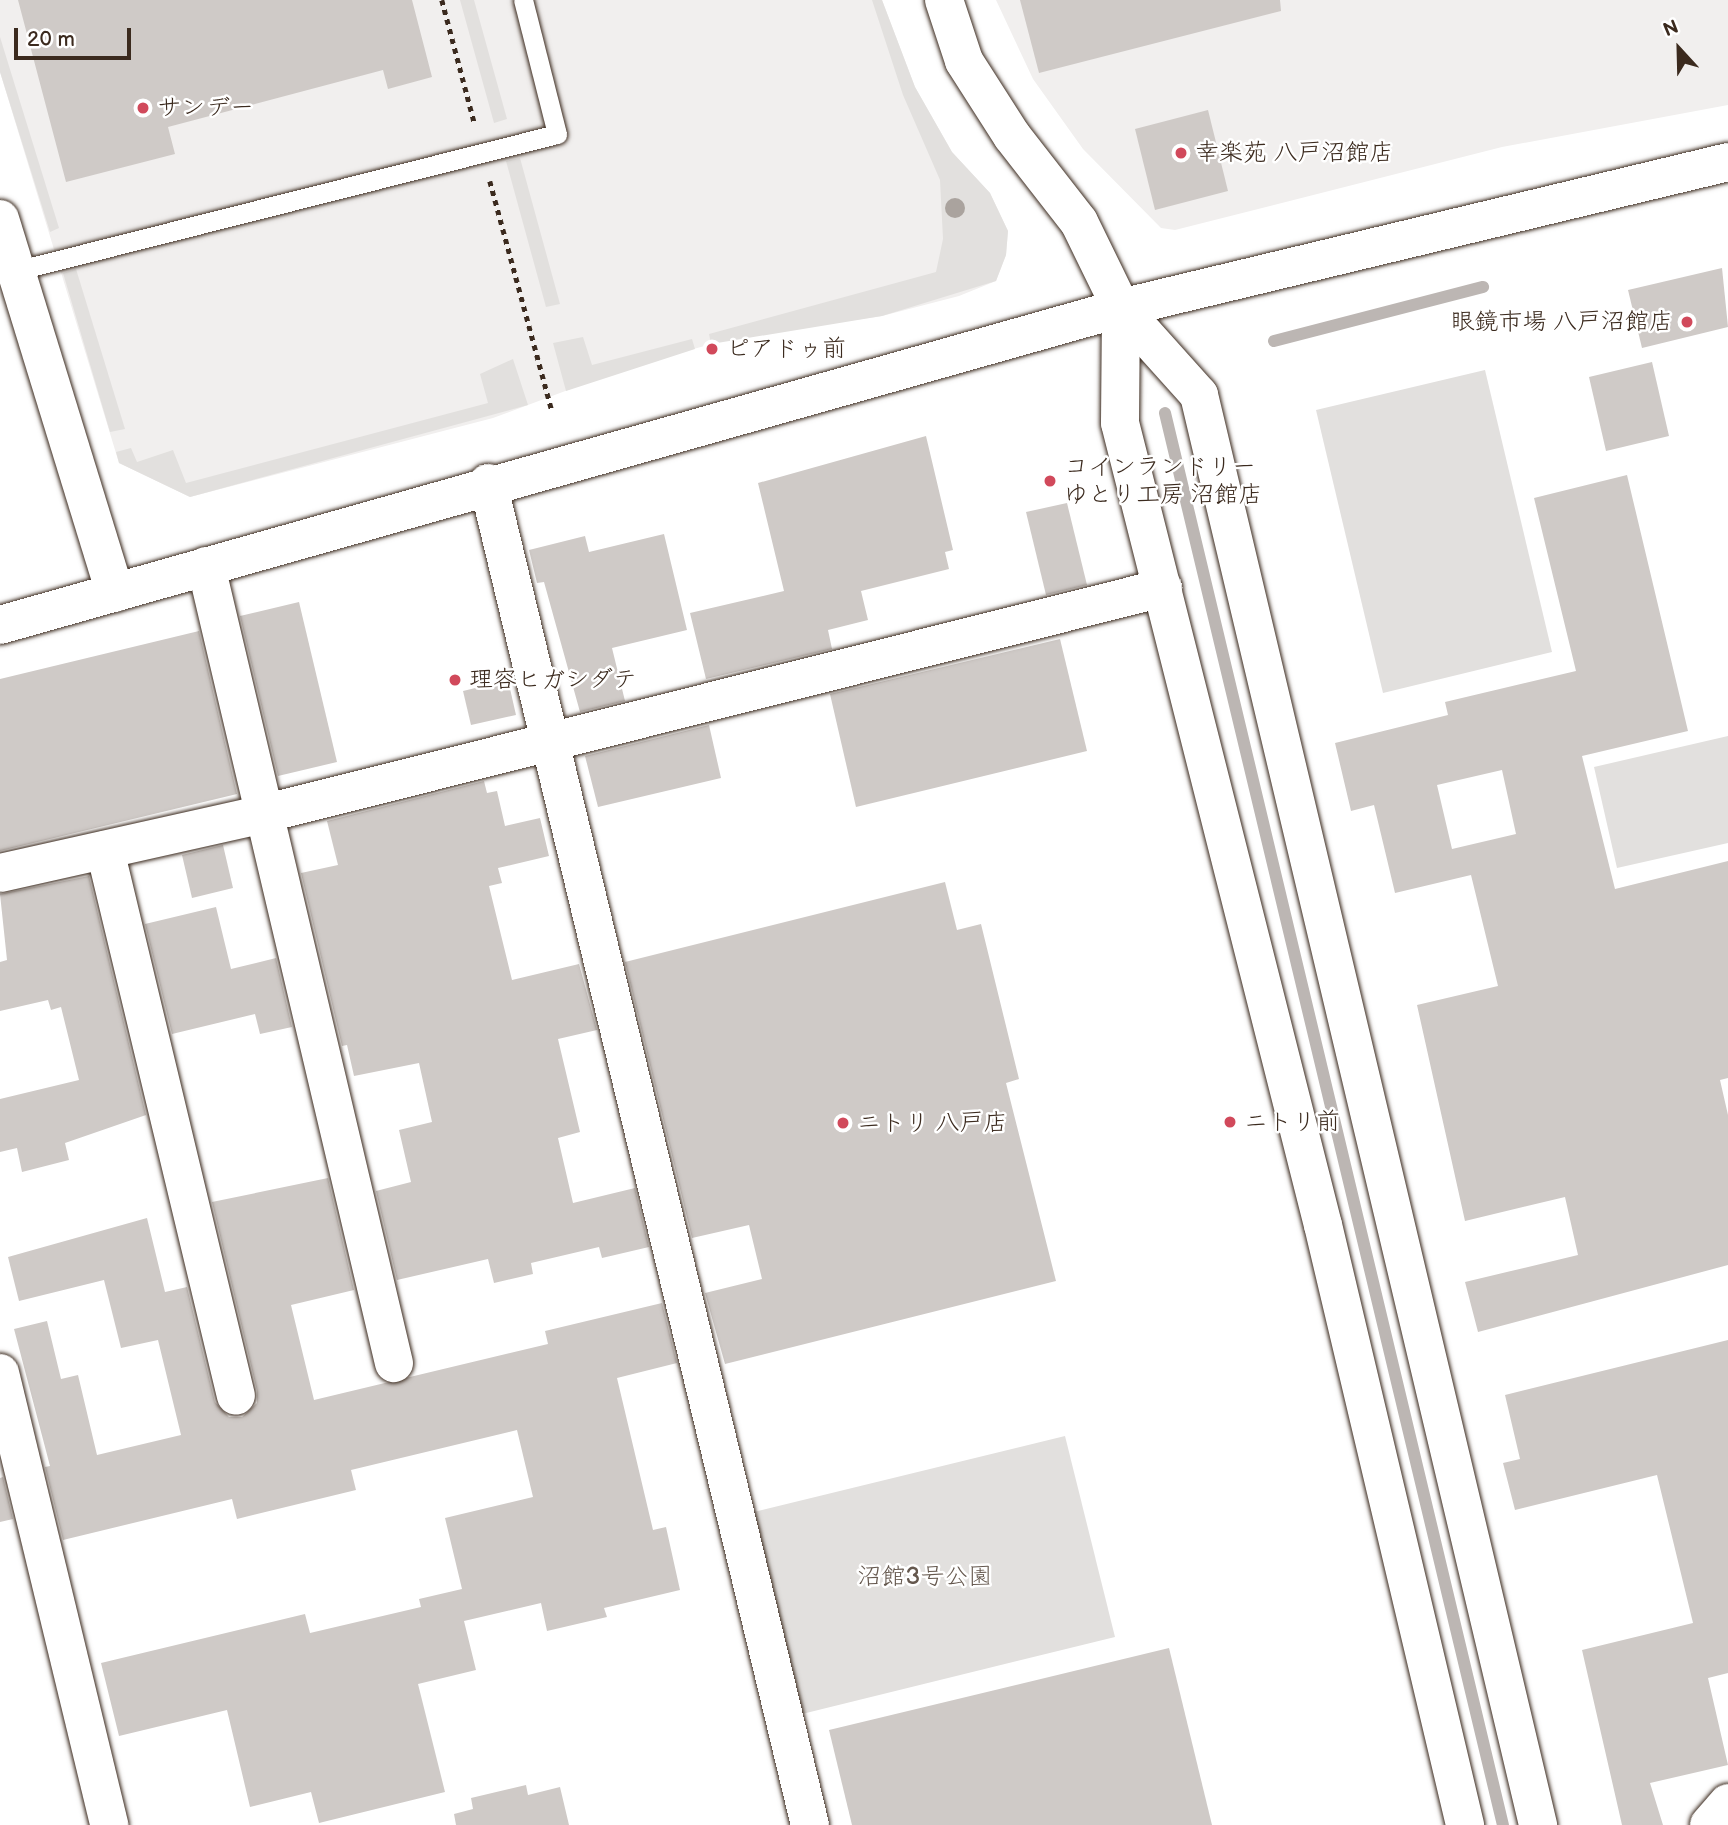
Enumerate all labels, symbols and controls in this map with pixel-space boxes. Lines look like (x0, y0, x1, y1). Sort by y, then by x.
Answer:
scale bar (18, 14, 135, 58)
north arrow (1644, 14, 1714, 84)
text: N (1660, 16, 1682, 42)
text: 20 m (27, 27, 75, 52)
place label: サンデー (157, 94, 253, 122)
marker: サンデー (135, 100, 151, 116)
place label: 幸楽苑 八戸沼館店 (1195, 139, 1393, 167)
marker: 幸楽苑 八戸沼館店 (1173, 145, 1189, 161)
place label: 眼鏡市場 八戸沼館店 (1451, 308, 1673, 336)
marker: 眼鏡市場 八戸沼館店 (1679, 314, 1695, 330)
place label: ピアドゥ前 (726, 335, 846, 363)
marker: ピアドゥ前 (704, 341, 720, 357)
place label: コインランドリー ゆとり工房 沼館店 (1064, 453, 1262, 509)
marker: コインランドリー ゆとり工房 沼館店 (1042, 473, 1058, 489)
place label: 理容ヒガシダテ (469, 666, 637, 694)
marker: 理容ヒガシダテ (447, 672, 463, 688)
place label: ニトリ前 (1244, 1108, 1340, 1136)
place label: ニトリ 八戸店 (857, 1109, 1007, 1137)
marker: ニトリ前 (1222, 1114, 1238, 1130)
marker: ニトリ 八戸店 (835, 1115, 851, 1131)
park label: 沼館3号公園 (858, 1563, 992, 1591)

